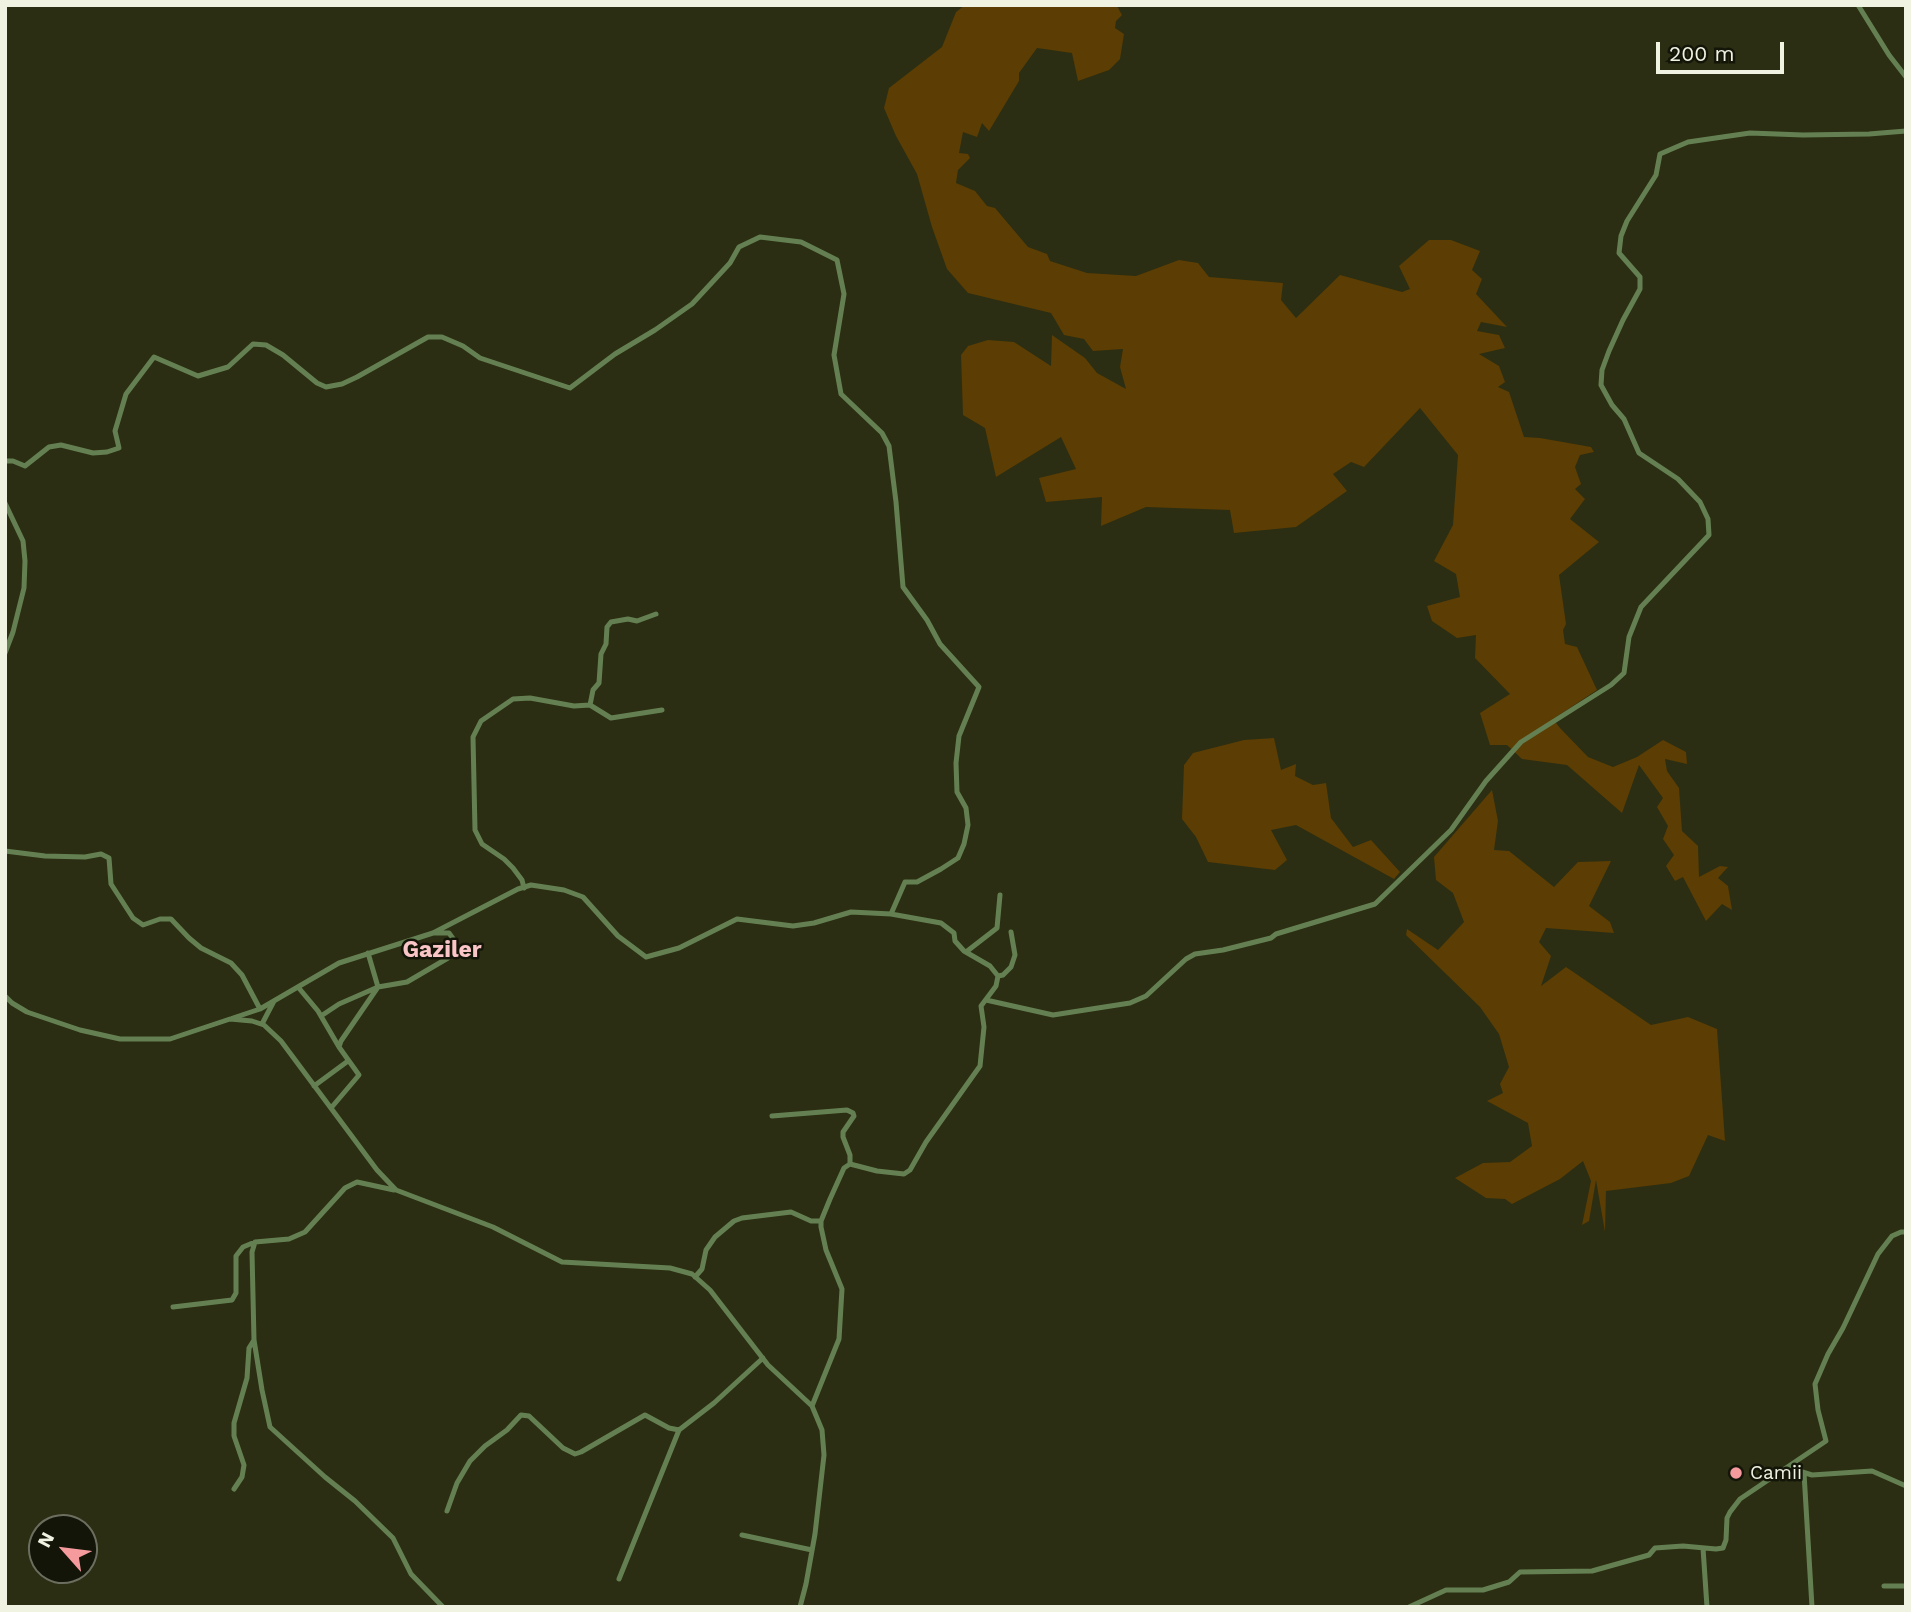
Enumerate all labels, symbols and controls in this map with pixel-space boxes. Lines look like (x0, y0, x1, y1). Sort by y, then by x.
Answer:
scale bar (1659, 28, 1787, 72)
text: 200 m (1669, 41, 1735, 66)
district label: Gaziler (402, 936, 482, 964)
place label: Camii (1750, 1462, 1802, 1484)
marker: Camii (1728, 1465, 1744, 1481)
north arrow (28, 1514, 98, 1584)
text: N (32, 1528, 59, 1551)

